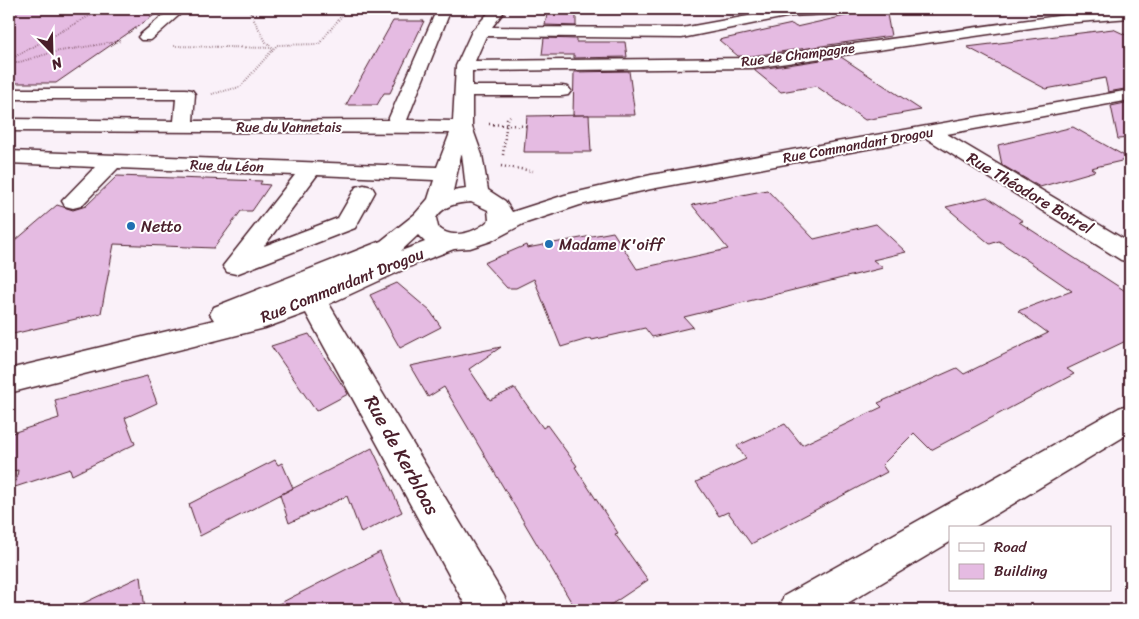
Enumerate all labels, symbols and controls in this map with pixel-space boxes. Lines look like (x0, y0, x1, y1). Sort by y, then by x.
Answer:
north arrow (28, 28, 78, 78)
street label: Rue de Champagne (740, 36, 856, 74)
text: N (47, 50, 67, 77)
street label: Rue du Vannetais (236, 115, 342, 140)
street label: Rue Commandant Drogou (781, 119, 936, 171)
street label: Rue Théodore Botrel (961, 144, 1099, 243)
street label: Rue du Léon (190, 152, 265, 180)
place label: Netto (141, 212, 182, 241)
marker: Netto (125, 220, 137, 232)
place label: Madame K'oiff (559, 230, 666, 259)
marker: Madame K'oiff (543, 238, 555, 250)
street label: Rue Commandant Drogou (256, 239, 429, 331)
street label: Rue de Kerbloas (355, 389, 449, 521)
legend (949, 526, 1112, 592)
text: Road (994, 534, 1027, 560)
text: Building (994, 558, 1048, 584)

